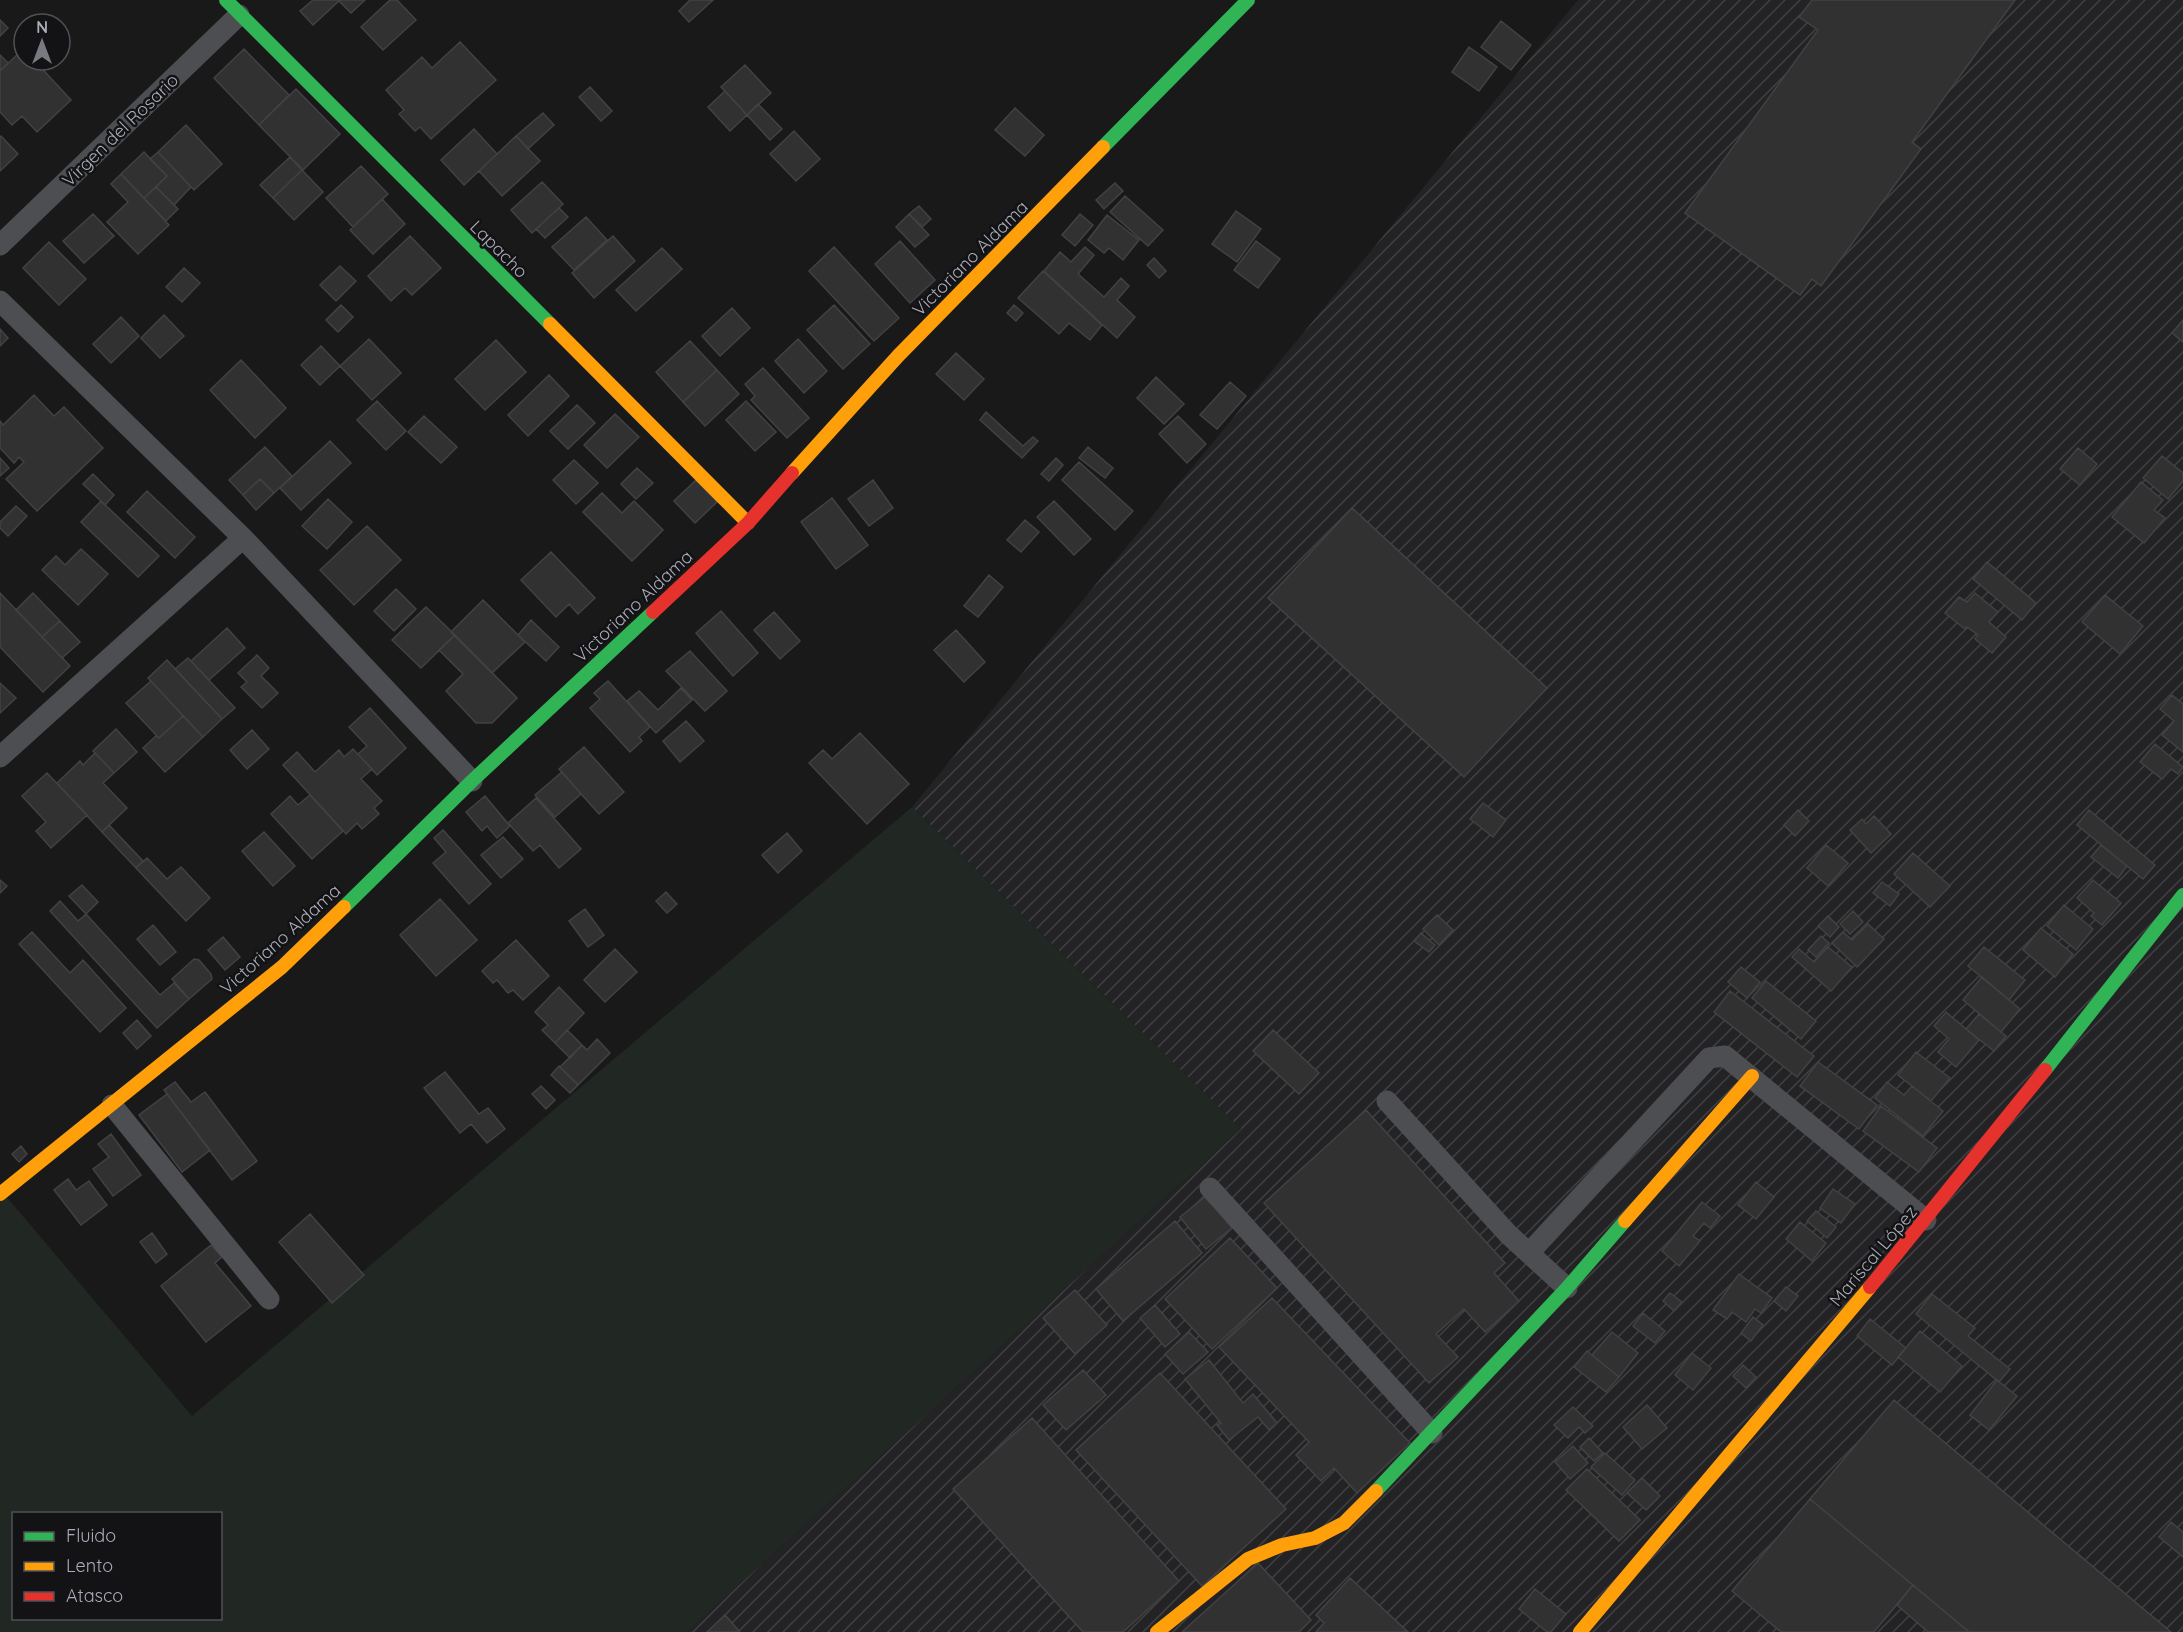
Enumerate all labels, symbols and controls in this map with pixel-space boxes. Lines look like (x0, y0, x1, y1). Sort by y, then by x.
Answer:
north arrow (12, 12, 72, 72)
text: N (36, 17, 48, 37)
street label: Virgen del Rosario (57, 69, 183, 191)
street label: Victoriano Aldama (907, 195, 1033, 321)
street label: Lapacho (465, 215, 533, 283)
street label: Victoriano Aldama (569, 545, 697, 667)
street label: Victoriano Aldama (215, 879, 345, 999)
street label: Mariscal López (1824, 1201, 1922, 1311)
legend (12, 1512, 222, 1620)
text: Fluido (66, 1524, 116, 1547)
text: Lento (66, 1554, 113, 1577)
text: Atasco (66, 1584, 123, 1607)

